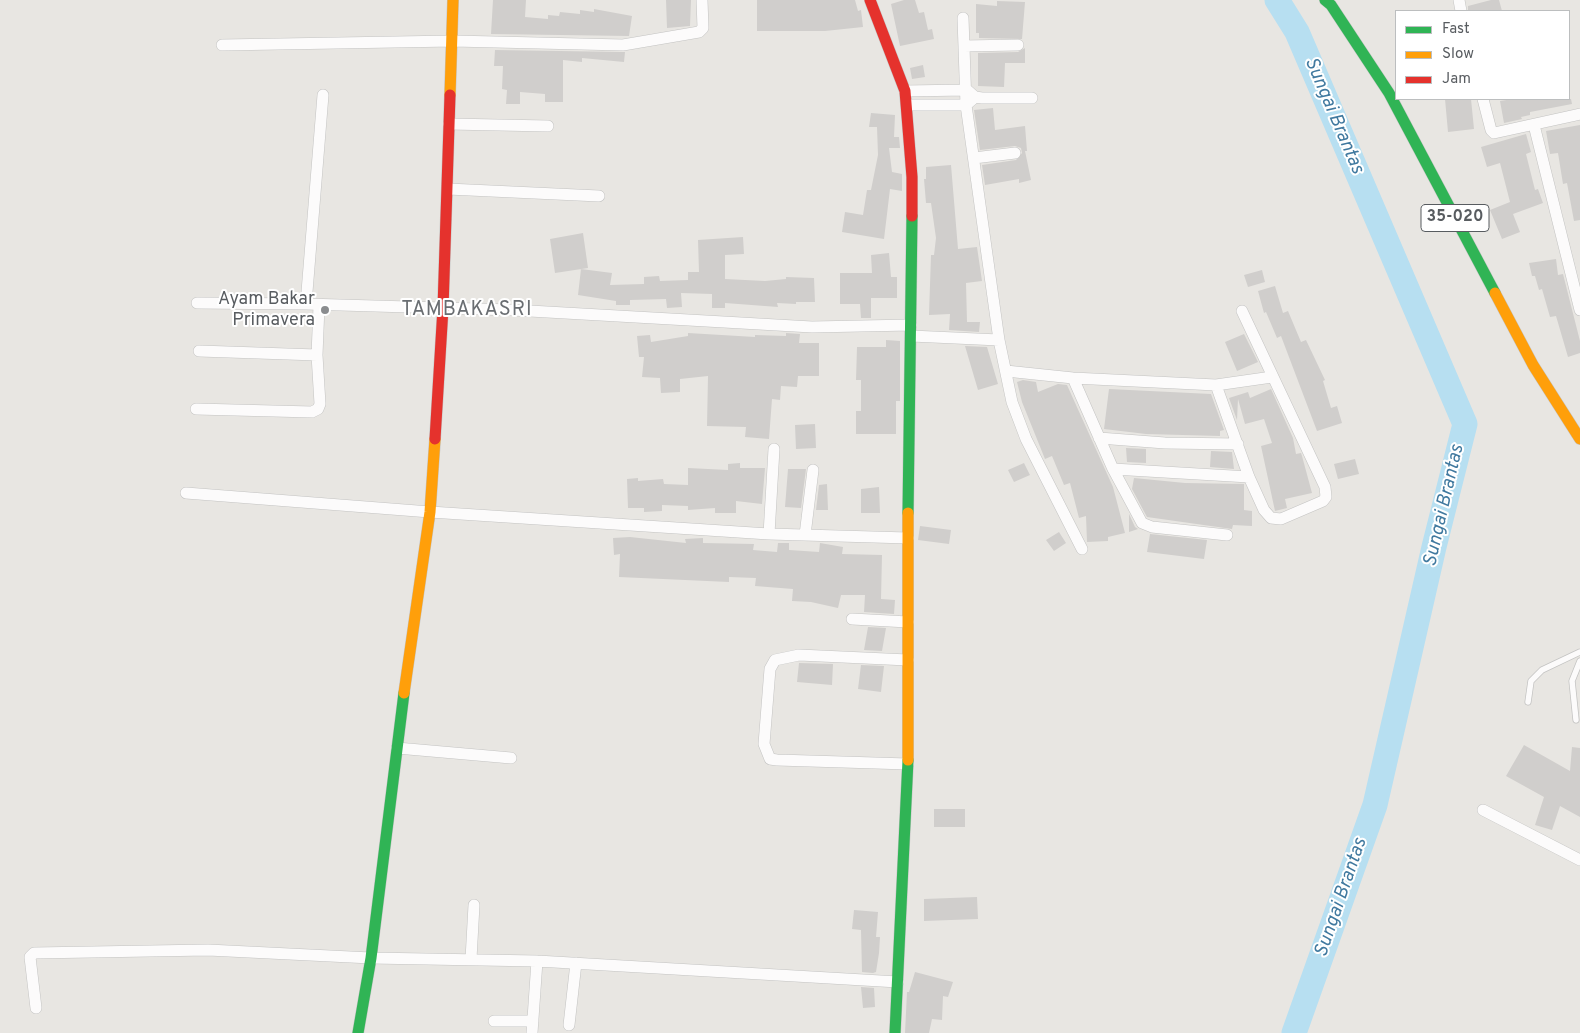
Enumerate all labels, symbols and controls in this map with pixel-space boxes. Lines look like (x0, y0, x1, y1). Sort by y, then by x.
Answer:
legend (1395, 10, 1570, 100)
text: Fast (1442, 20, 1470, 39)
text: Slow (1442, 45, 1474, 64)
water label: Sungai Brantas (1298, 54, 1368, 178)
text: Jam (1442, 70, 1471, 89)
road number: 35-020 (1421, 204, 1489, 232)
place label: Ayam Bakar Primavera (218, 289, 315, 332)
district label: TAMBAKASRI (400, 299, 534, 323)
marker: Ayam Bakar Primavera (319, 304, 331, 316)
water label: Sungai Brantas (1420, 443, 1470, 569)
water label: Sungai Brantas (1311, 835, 1373, 961)

